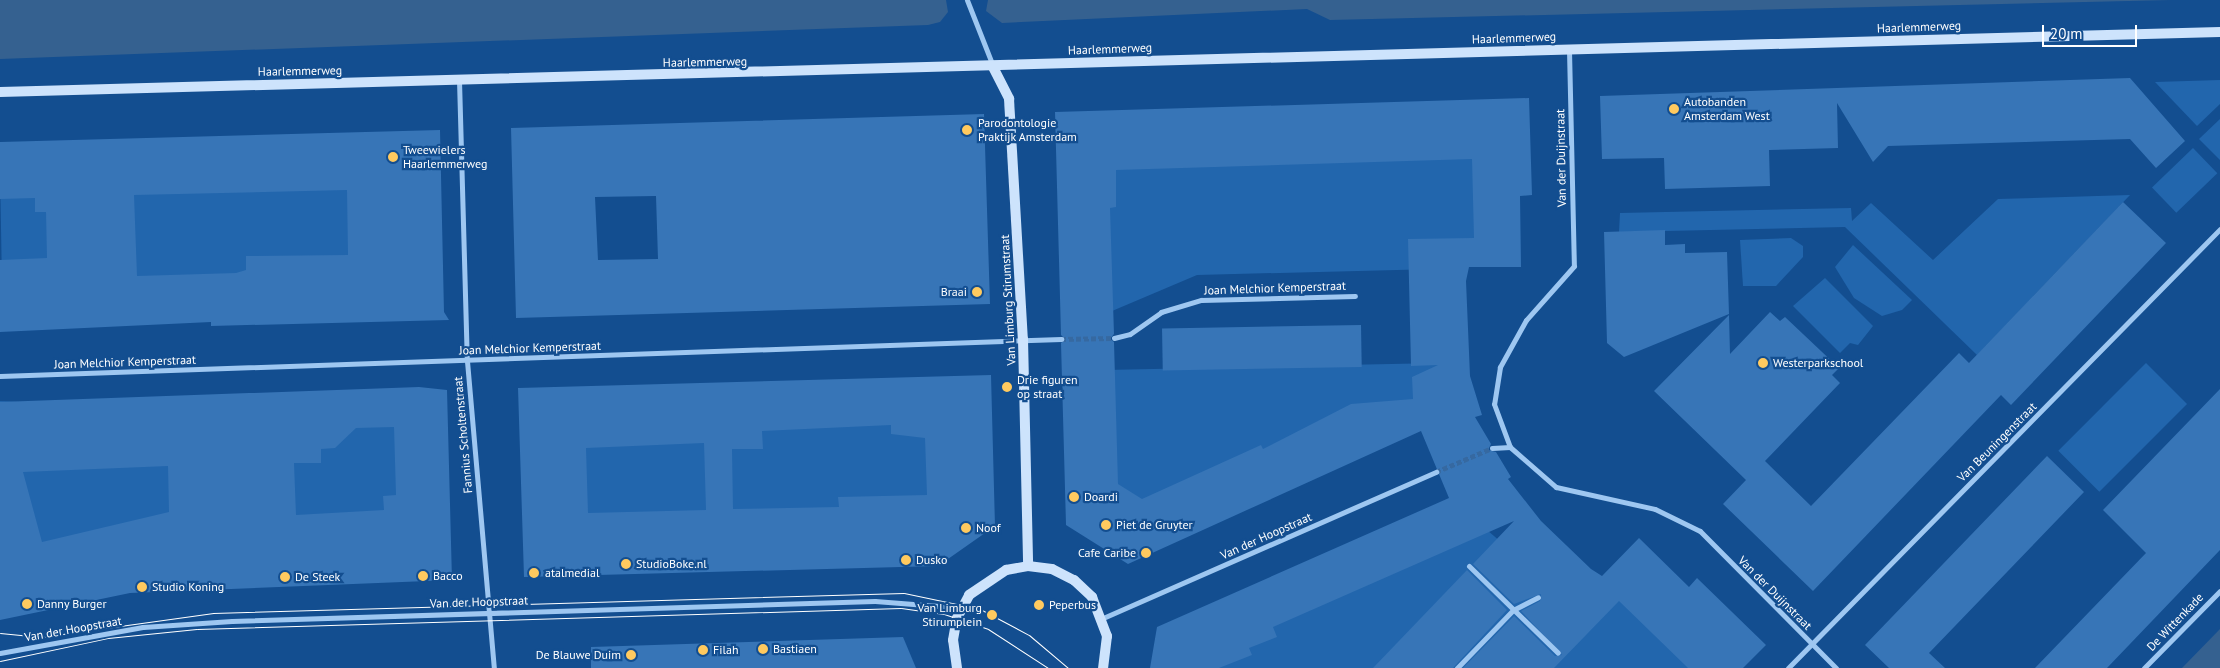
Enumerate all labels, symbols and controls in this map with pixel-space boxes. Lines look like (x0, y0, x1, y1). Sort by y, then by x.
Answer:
scale bar (2045, 15, 2140, 47)
street label: Haarlemmerweg (1877, 18, 1961, 36)
text: 20 m (2050, 24, 2083, 43)
street label: Haarlemmerweg (1472, 29, 1556, 47)
street label: Haarlemmerweg (1068, 40, 1152, 58)
street label: Haarlemmerweg (663, 54, 747, 70)
street label: Haarlemmerweg (258, 63, 342, 79)
place label: Autobanden Amsterdam West (1684, 95, 1770, 123)
marker: Autobanden Amsterdam West (1668, 103, 1680, 115)
street label: Van der Duijnstraat (1553, 109, 1569, 207)
place label: Parodontologie Praktijk Amsterdam (978, 116, 1078, 144)
marker: Parodontologie Praktijk Amsterdam (960, 123, 974, 137)
place label: Tweewielers Haarlemmerweg (403, 143, 487, 171)
marker: Tweewielers Haarlemmerweg (387, 151, 399, 163)
street label: Van Limburg Stirumstraat (997, 234, 1019, 366)
street label: Joan Melchior Kemperstraat (1204, 278, 1346, 298)
place label: Braai (941, 285, 967, 299)
marker: Braai (971, 286, 983, 298)
street label: Joan Melchior Kemperstraat (459, 338, 601, 358)
street label: Joan Melchior Kemperstraat (54, 352, 196, 372)
place label: Westerparkschool (1773, 356, 1863, 370)
marker: Westerparkschool (1757, 357, 1769, 369)
place label: Drie figuren op straat (1017, 373, 1078, 401)
street label: Fannius Scholtenstraat (451, 376, 475, 494)
marker: Drie figuren op straat (1001, 381, 1013, 393)
street label: Van Beuningenstraat (1954, 399, 2040, 485)
place label: Doardi (1084, 490, 1118, 504)
marker: Doardi (1068, 491, 1080, 503)
street label: Van der Hoopstraat (1218, 509, 1314, 563)
place label: Piet de Gruyter (1116, 518, 1193, 532)
marker: Piet de Gruyter (1100, 519, 1112, 531)
place label: Noof (976, 521, 1001, 535)
marker: Noof (960, 522, 972, 534)
place label: Cafe Caribe (1078, 546, 1136, 560)
marker: Cafe Caribe (1140, 547, 1152, 559)
place label: Dusko (916, 553, 947, 567)
street label: Van der Duijnstraat (1735, 553, 1815, 633)
marker: Dusko (900, 554, 912, 566)
place label: StudioBoke.nl (636, 557, 707, 571)
marker: StudioBoke.nl (620, 558, 632, 570)
marker: atalmedial (527, 566, 541, 580)
place label: atalmedial (545, 566, 599, 580)
place label: Bacco (433, 569, 463, 583)
place label: De Steek (295, 570, 340, 584)
marker: Bacco (417, 570, 429, 582)
marker: De Steek (279, 571, 291, 583)
place label: Studio Koning (152, 580, 224, 594)
marker: Studio Koning (136, 581, 148, 593)
street label: De Wittenkade (2144, 590, 2206, 654)
street label: Van der Hoopstraat (430, 593, 528, 611)
place label: Danny Burger (37, 597, 107, 611)
marker: Danny Burger (21, 598, 33, 610)
place label: Peperbus (1049, 598, 1096, 612)
marker: Peperbus (1033, 599, 1045, 611)
place label: Van Limburg Stirumplein (917, 601, 982, 629)
marker: Van Limburg Stirumplein (986, 609, 998, 621)
street label: Van der Hoopstraat (23, 613, 123, 645)
place label: Bastiaen (773, 642, 817, 656)
place label: Filah (713, 643, 738, 657)
marker: Bastiaen (757, 643, 769, 655)
marker: Filah (697, 644, 709, 656)
place label: De Blauwe Duim (536, 648, 621, 662)
marker: De Blauwe Duim (625, 649, 637, 661)

